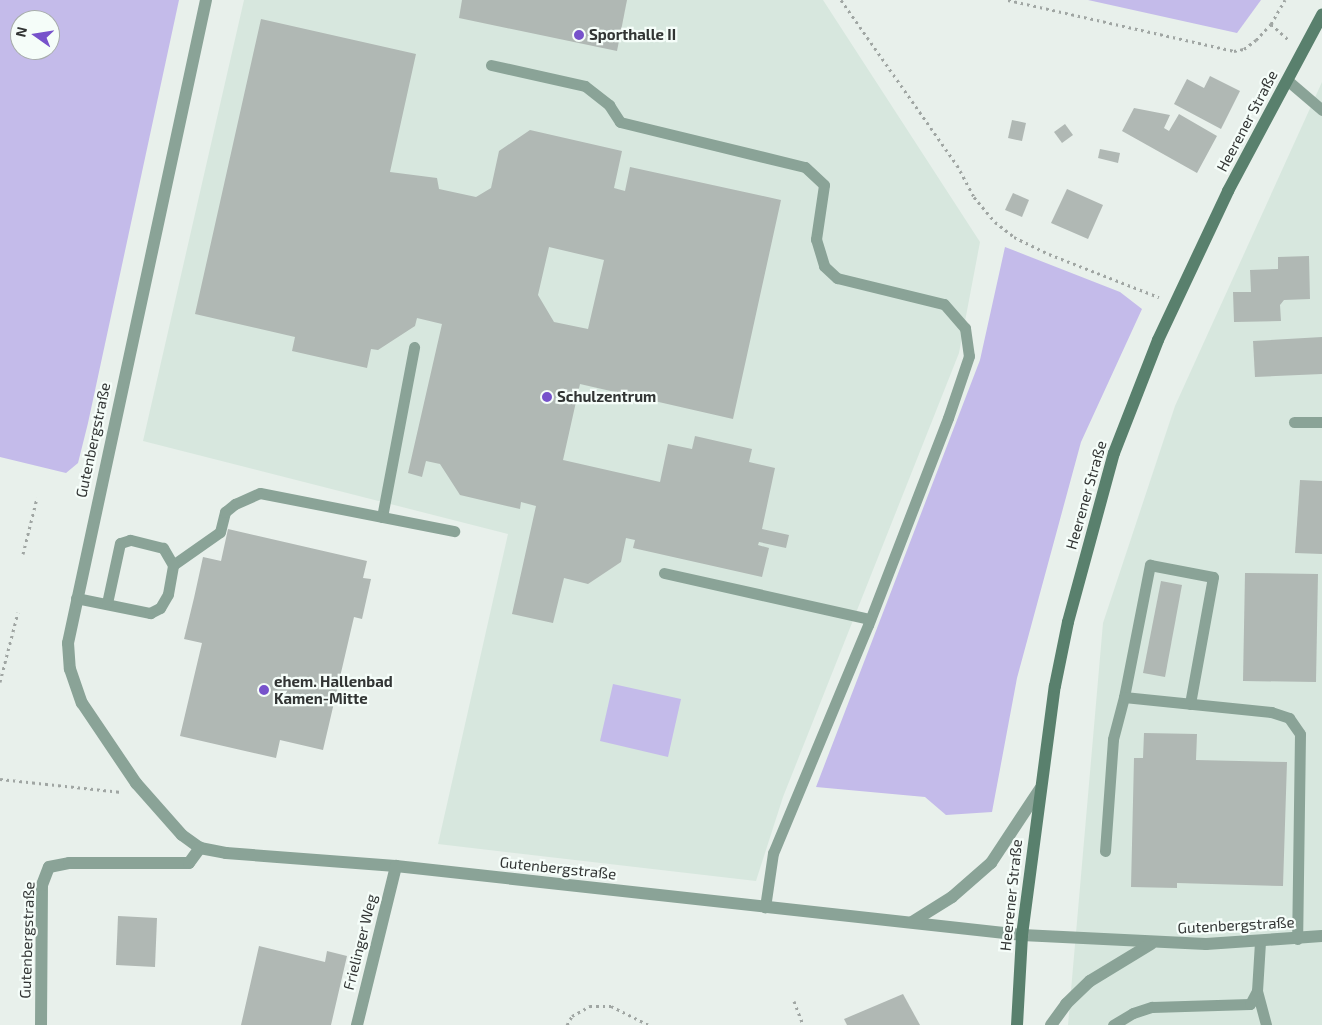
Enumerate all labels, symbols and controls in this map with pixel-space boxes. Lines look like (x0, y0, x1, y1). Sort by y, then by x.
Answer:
north arrow (10, 10, 60, 60)
text: N (11, 25, 30, 39)
place label: Sporthalle II (589, 26, 676, 44)
marker: Sporthalle II (573, 29, 585, 41)
street label: Heerener Straße (1213, 67, 1281, 175)
street label: Gutenbergstraße (72, 381, 114, 499)
place label: Schulzentrum (557, 388, 656, 406)
marker: Schulzentrum (541, 391, 553, 403)
street label: Heerener Straße (1062, 438, 1110, 552)
place label: ehem. Hallenbad Kamen-Mitte (274, 672, 393, 707)
marker: ehem. Hallenbad Kamen-Mitte (258, 684, 270, 696)
street label: Heerener Straße (996, 838, 1026, 952)
street label: Gutenbergstraße (499, 853, 617, 883)
street label: Gutenbergstraße (16, 881, 38, 999)
street label: Frielinger Weg (339, 892, 381, 992)
street label: Gutenbergstraße (1177, 913, 1295, 937)

